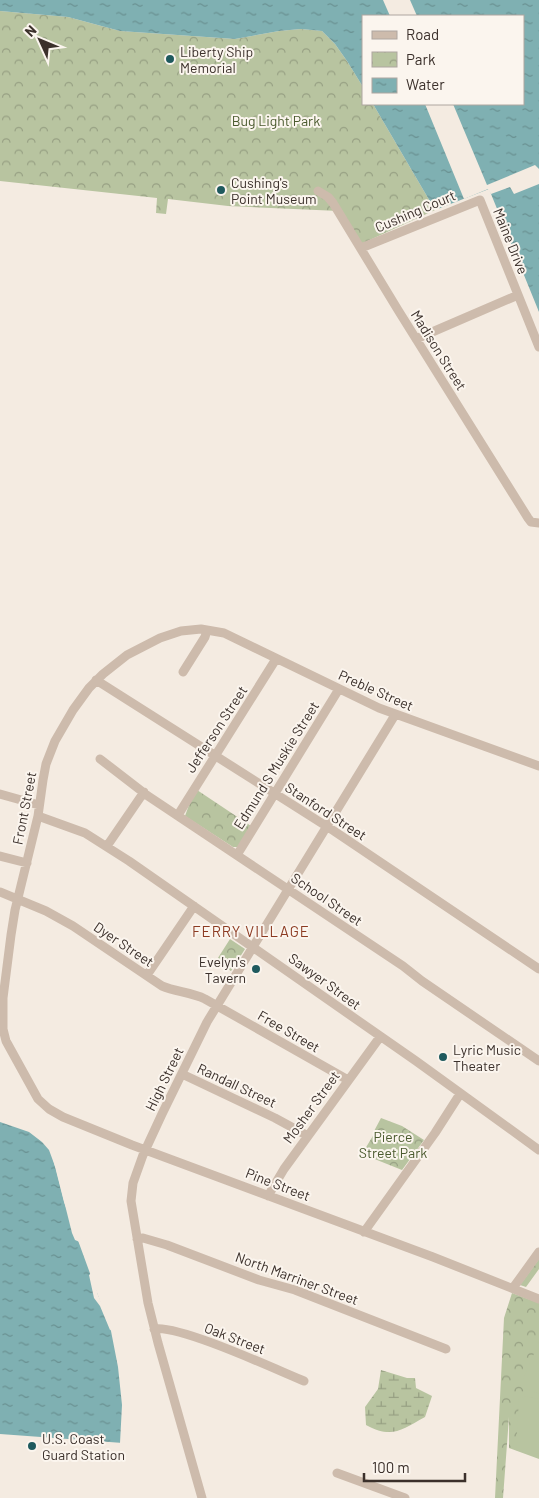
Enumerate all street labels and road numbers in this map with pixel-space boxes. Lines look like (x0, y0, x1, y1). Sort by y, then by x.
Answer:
street label: Cushing Court (372, 186, 458, 236)
street label: Maine Drive (490, 206, 532, 276)
street label: Madison Street (408, 307, 470, 393)
street label: Preble Street (336, 666, 416, 714)
street label: Jefferson Street (182, 682, 250, 776)
street label: Edmund S Muskie Street (230, 698, 322, 832)
street label: Front Street (9, 770, 39, 846)
street label: Stanford Street (282, 778, 370, 844)
street label: School Street (288, 869, 366, 929)
street label: Dyer Street (91, 918, 157, 970)
street label: Sawyer Street (286, 949, 364, 1013)
street label: Free Street (255, 1006, 323, 1056)
street label: High Street (141, 1044, 187, 1114)
street label: Randall Street (195, 1059, 279, 1111)
street label: Mosher Street (279, 1067, 343, 1147)
street label: Pine Street (243, 1164, 313, 1204)
street label: North Marriner Street (233, 1248, 361, 1308)
street label: Oak Street (202, 1319, 268, 1357)

